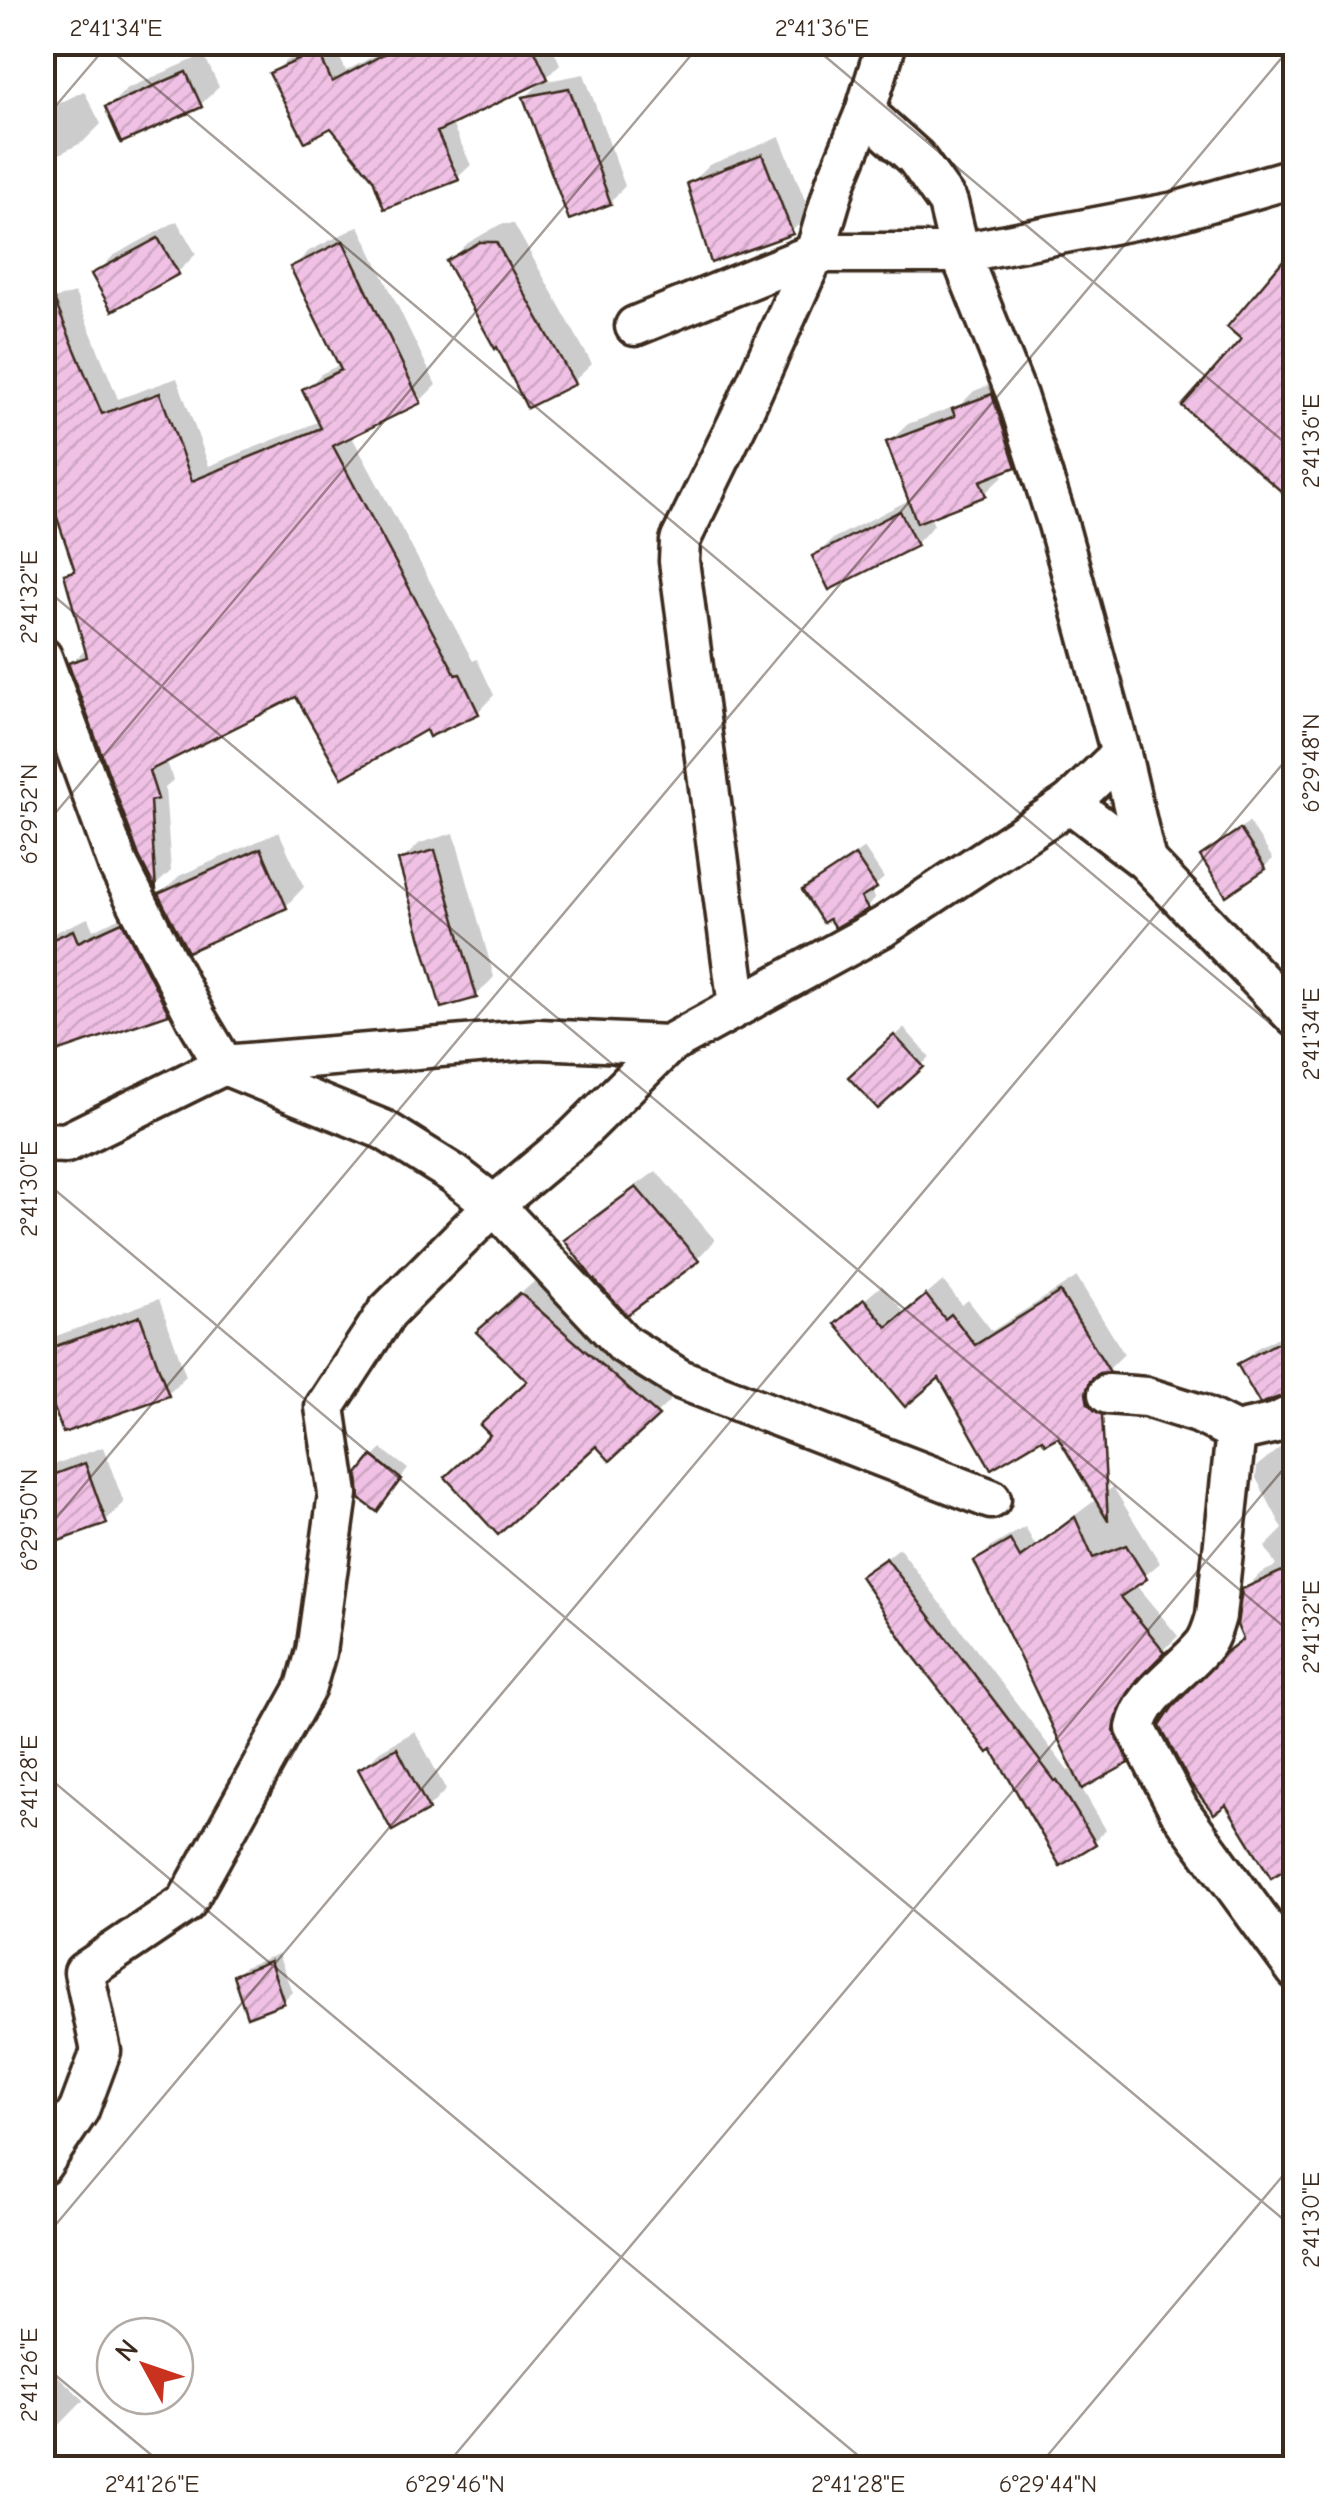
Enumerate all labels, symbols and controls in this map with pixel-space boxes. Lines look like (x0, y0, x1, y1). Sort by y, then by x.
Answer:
text: 2°41'34"E (70, 13, 162, 42)
text: 2°41'36"E (775, 13, 869, 42)
text: 2°41'36"E (1296, 394, 1325, 488)
text: 2°41'32"E (14, 550, 43, 644)
text: 6°29'48"N (1296, 713, 1325, 813)
text: 6°29'52"N (14, 764, 43, 864)
text: 2°41'34"E (1296, 988, 1325, 1080)
text: 2°41'30"E (14, 1141, 43, 1237)
text: 6°29'50"N (14, 1468, 43, 1572)
text: 2°41'32"E (1296, 1580, 1325, 1674)
text: 2°41'28"E (14, 1735, 43, 1829)
text: 2°41'30"E (1296, 2172, 1325, 2268)
north arrow (95, 2316, 195, 2416)
text: 2°41'26"E (14, 2328, 43, 2422)
text: N (108, 2333, 145, 2368)
text: 2°41'26"E (105, 2469, 199, 2498)
text: 6°29'46"N (405, 2469, 505, 2498)
text: 2°41'28"E (811, 2469, 905, 2498)
text: 6°29'44"N (999, 2469, 1097, 2498)

